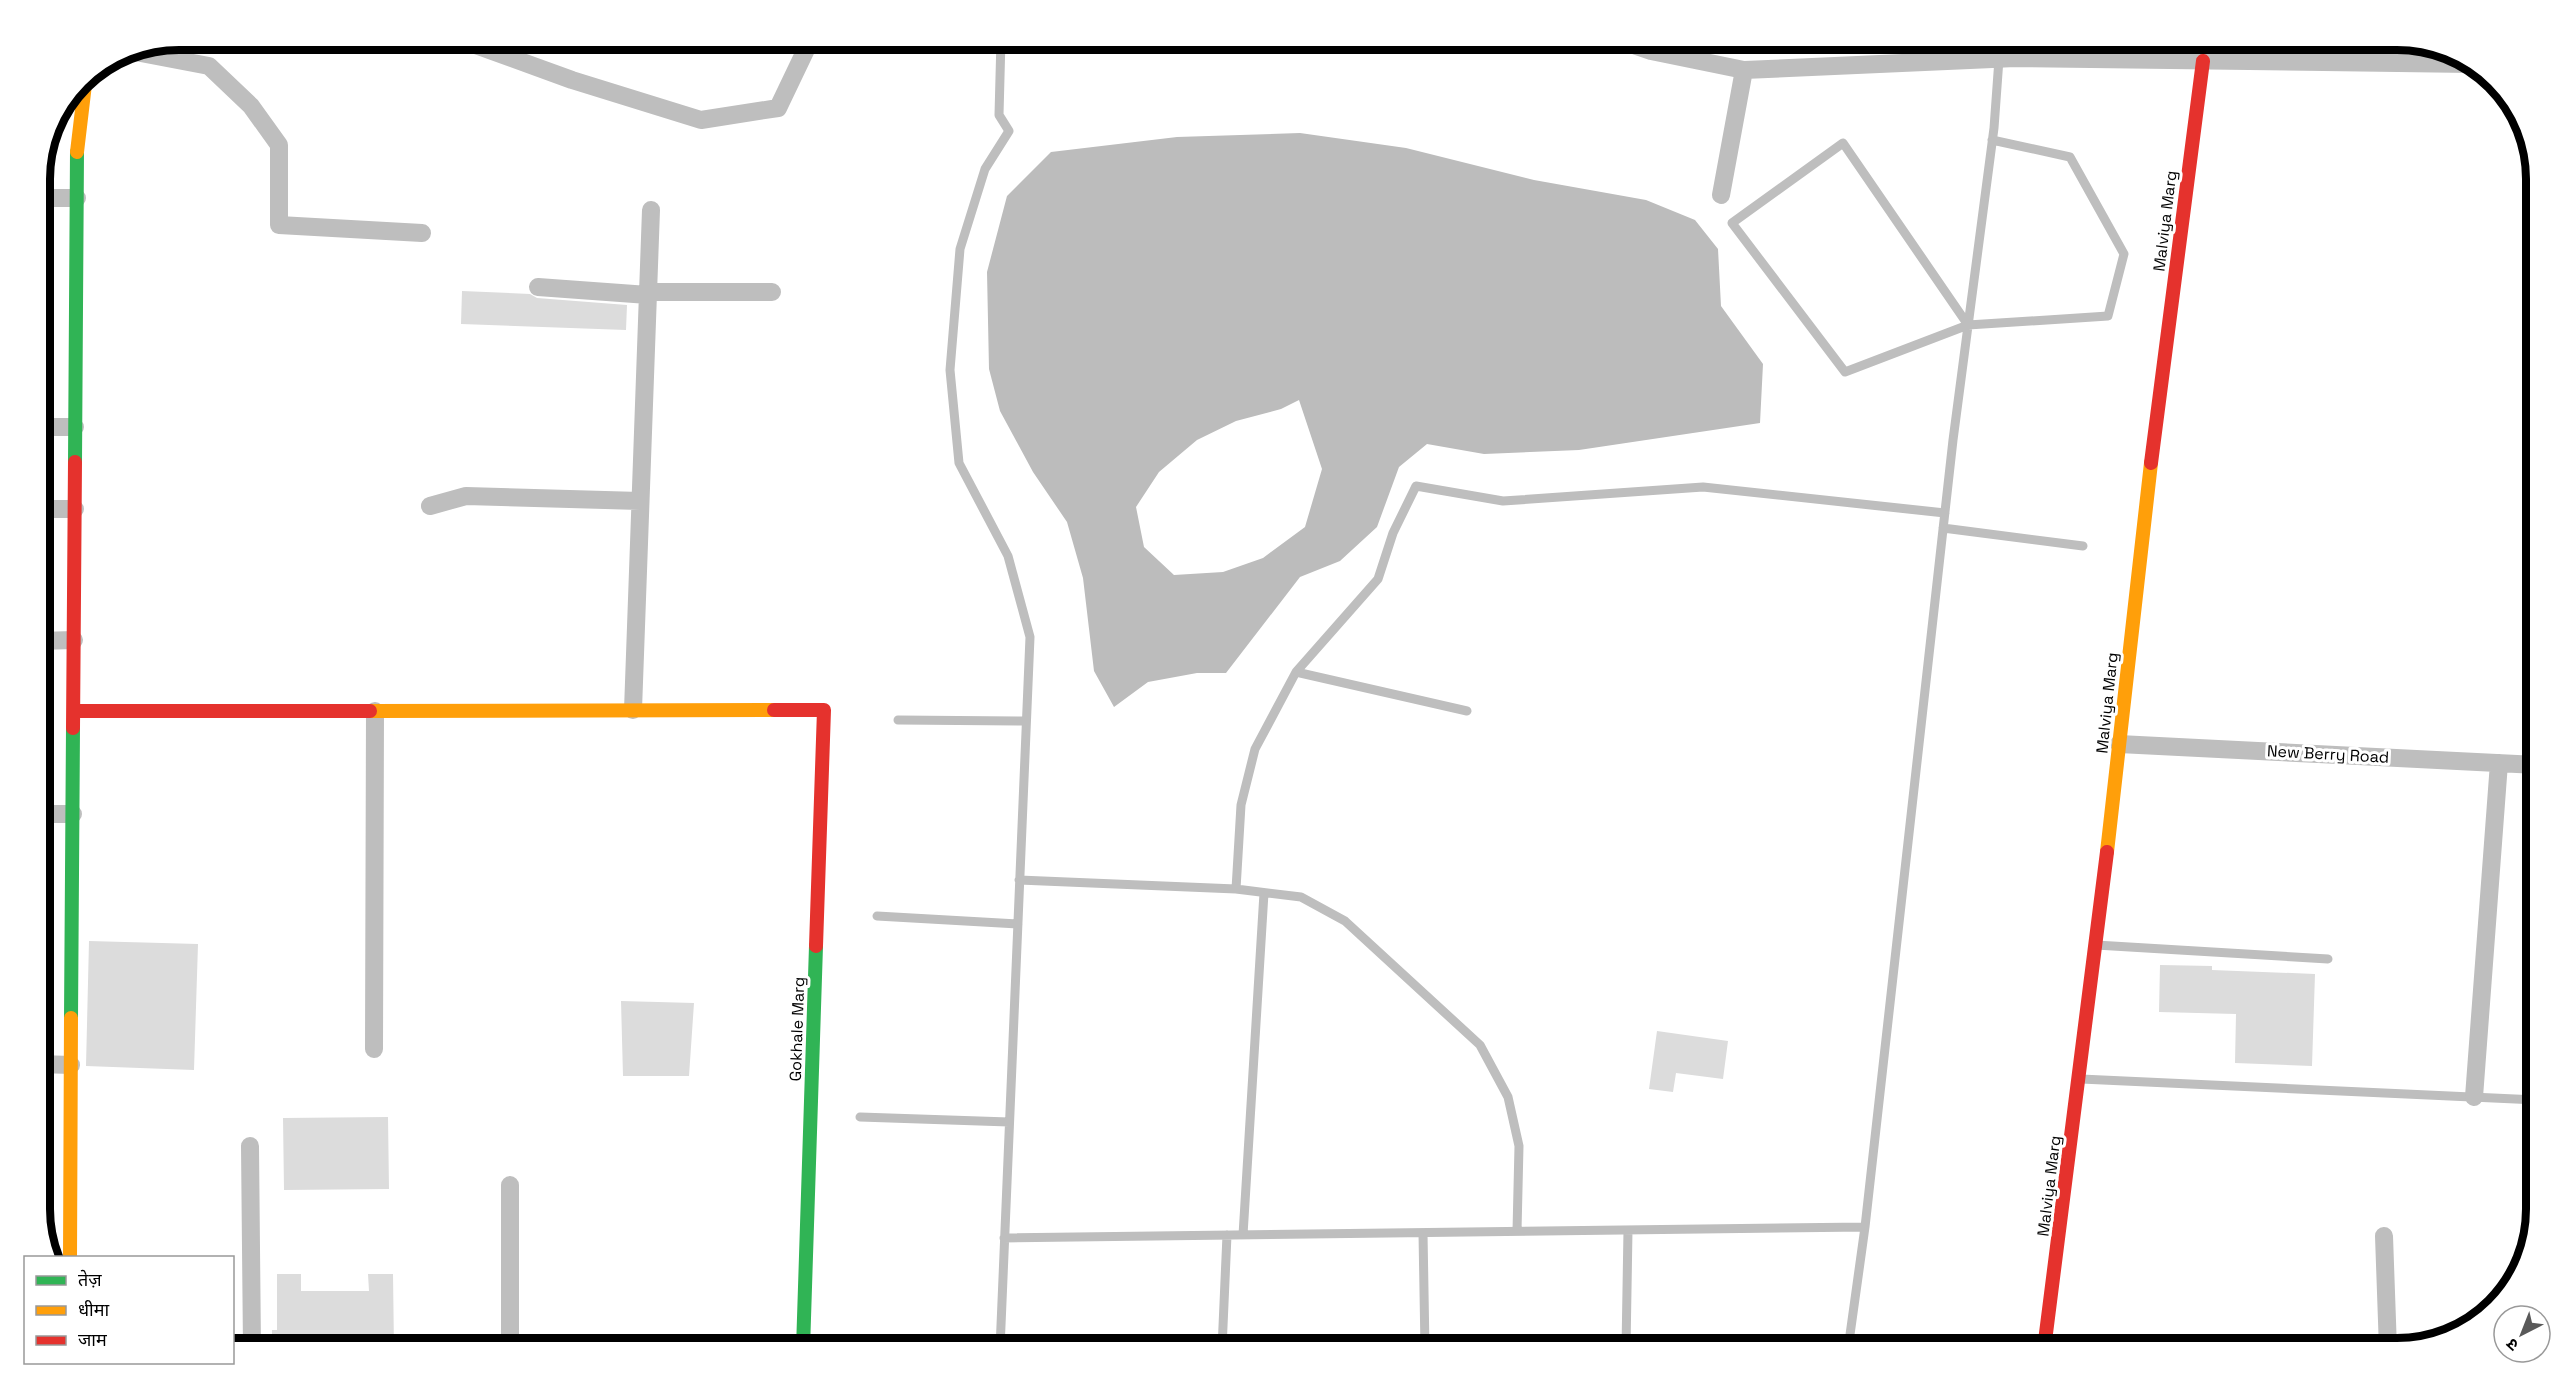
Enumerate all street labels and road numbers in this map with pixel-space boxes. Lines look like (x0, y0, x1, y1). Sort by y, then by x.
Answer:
street label: Malviya Marg (2148, 169, 2182, 273)
street label: Malviya Marg (2091, 651, 2123, 755)
street label: New Berry Road (2266, 740, 2390, 768)
street label: Gokhale Marg (785, 976, 809, 1082)
street label: Malviya Marg (2032, 1134, 2066, 1238)

